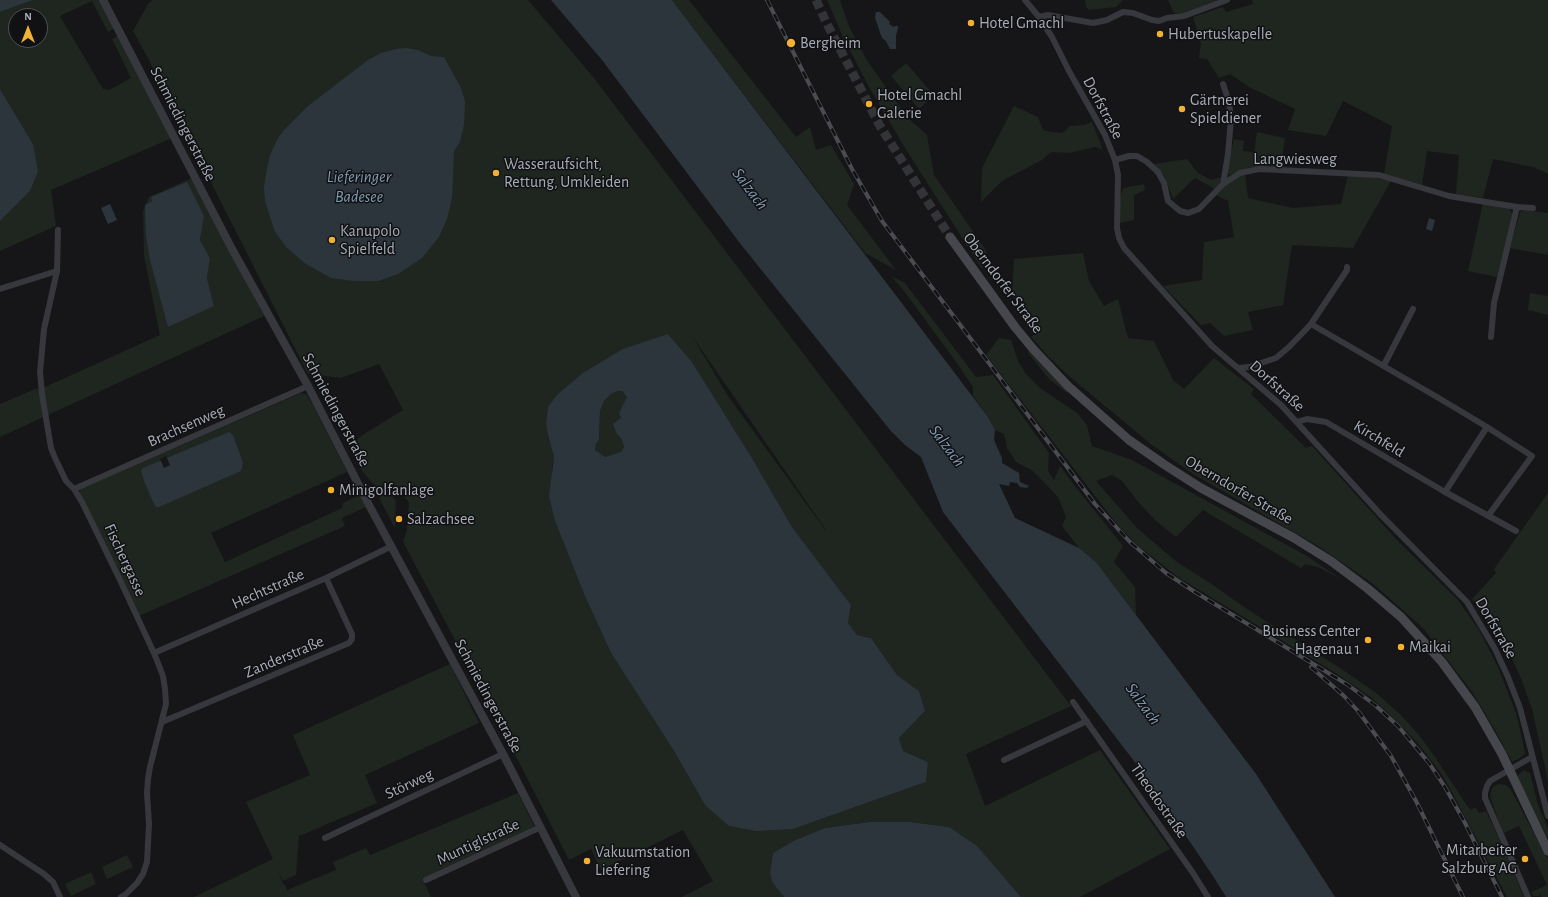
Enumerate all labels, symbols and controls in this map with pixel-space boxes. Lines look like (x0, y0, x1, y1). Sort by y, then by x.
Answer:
north arrow (8, 8, 48, 48)
text: N (24, 11, 32, 22)
place label: Hotel Gmachl (979, 13, 1064, 33)
marker: Hotel Gmachl (966, 18, 976, 28)
place label: Hubertuskapelle (1168, 24, 1272, 44)
marker: Hubertuskapelle (1155, 29, 1165, 39)
place label: Bergheim (800, 33, 861, 53)
marker: Bergheim (785, 37, 797, 49)
street label: Schmiedingerstraße (146, 64, 220, 184)
street label: Dorfstraße (1079, 74, 1127, 142)
place label: Hotel Gmachl Galerie (877, 85, 962, 123)
place label: Gärtnerei Spieldiener (1190, 90, 1261, 128)
marker: Hotel Gmachl Galerie (864, 99, 874, 109)
marker: Gärtnerei Spieldiener (1177, 104, 1187, 114)
street label: Langwiesweg (1253, 149, 1337, 169)
place label: Wasseraufsicht, Rettung, Umkleiden (504, 154, 629, 192)
water label: Salzach (728, 164, 772, 214)
water label: Lieferinger Badesee (327, 167, 391, 207)
marker: Wasseraufsicht, Rettung, Umkleiden (491, 168, 501, 178)
place label: Kanupolo Spielfeld (340, 221, 400, 259)
street label: Oberndorfer Straße (959, 229, 1047, 337)
marker: Kanupolo Spielfeld (327, 235, 337, 245)
street label: Schmiedingerstraße (298, 350, 374, 470)
street label: Dorfstraße (1245, 356, 1309, 416)
street label: Brachsenweg (145, 401, 227, 451)
street label: Kirchfeld (1350, 416, 1408, 462)
water label: Salzach (925, 421, 969, 471)
street label: Oberndorfer Straße (1182, 451, 1296, 529)
place label: Minigolfanlage (339, 480, 434, 500)
marker: Minigolfanlage (326, 485, 336, 495)
place label: Salzachsee (407, 509, 475, 529)
marker: Salzachsee (394, 514, 404, 524)
street label: Fischergasse (100, 521, 150, 599)
street label: Hechtstraße (229, 565, 307, 613)
street label: Dorfstraße (1471, 594, 1521, 662)
place label: Business Center Hagenau 1 (1262, 621, 1360, 659)
street label: Zanderstraße (241, 632, 327, 682)
marker: Business Center Hagenau 1 (1363, 635, 1373, 645)
street label: Schmiedingerstraße (450, 636, 526, 756)
place label: Maikai (1409, 637, 1451, 657)
marker: Maikai (1396, 642, 1406, 652)
water label: Salzach (1121, 679, 1165, 729)
street label: Theodostraße (1126, 760, 1192, 842)
street label: Störweg (382, 765, 436, 803)
street label: Muntiglstraße (434, 815, 522, 869)
place label: Mitarbeiter Salzburg AG (1441, 840, 1517, 878)
place label: Vakuumstation Liefering (595, 842, 690, 880)
marker: Mitarbeiter Salzburg AG (1520, 854, 1530, 864)
marker: Vakuumstation Liefering (582, 856, 592, 866)

